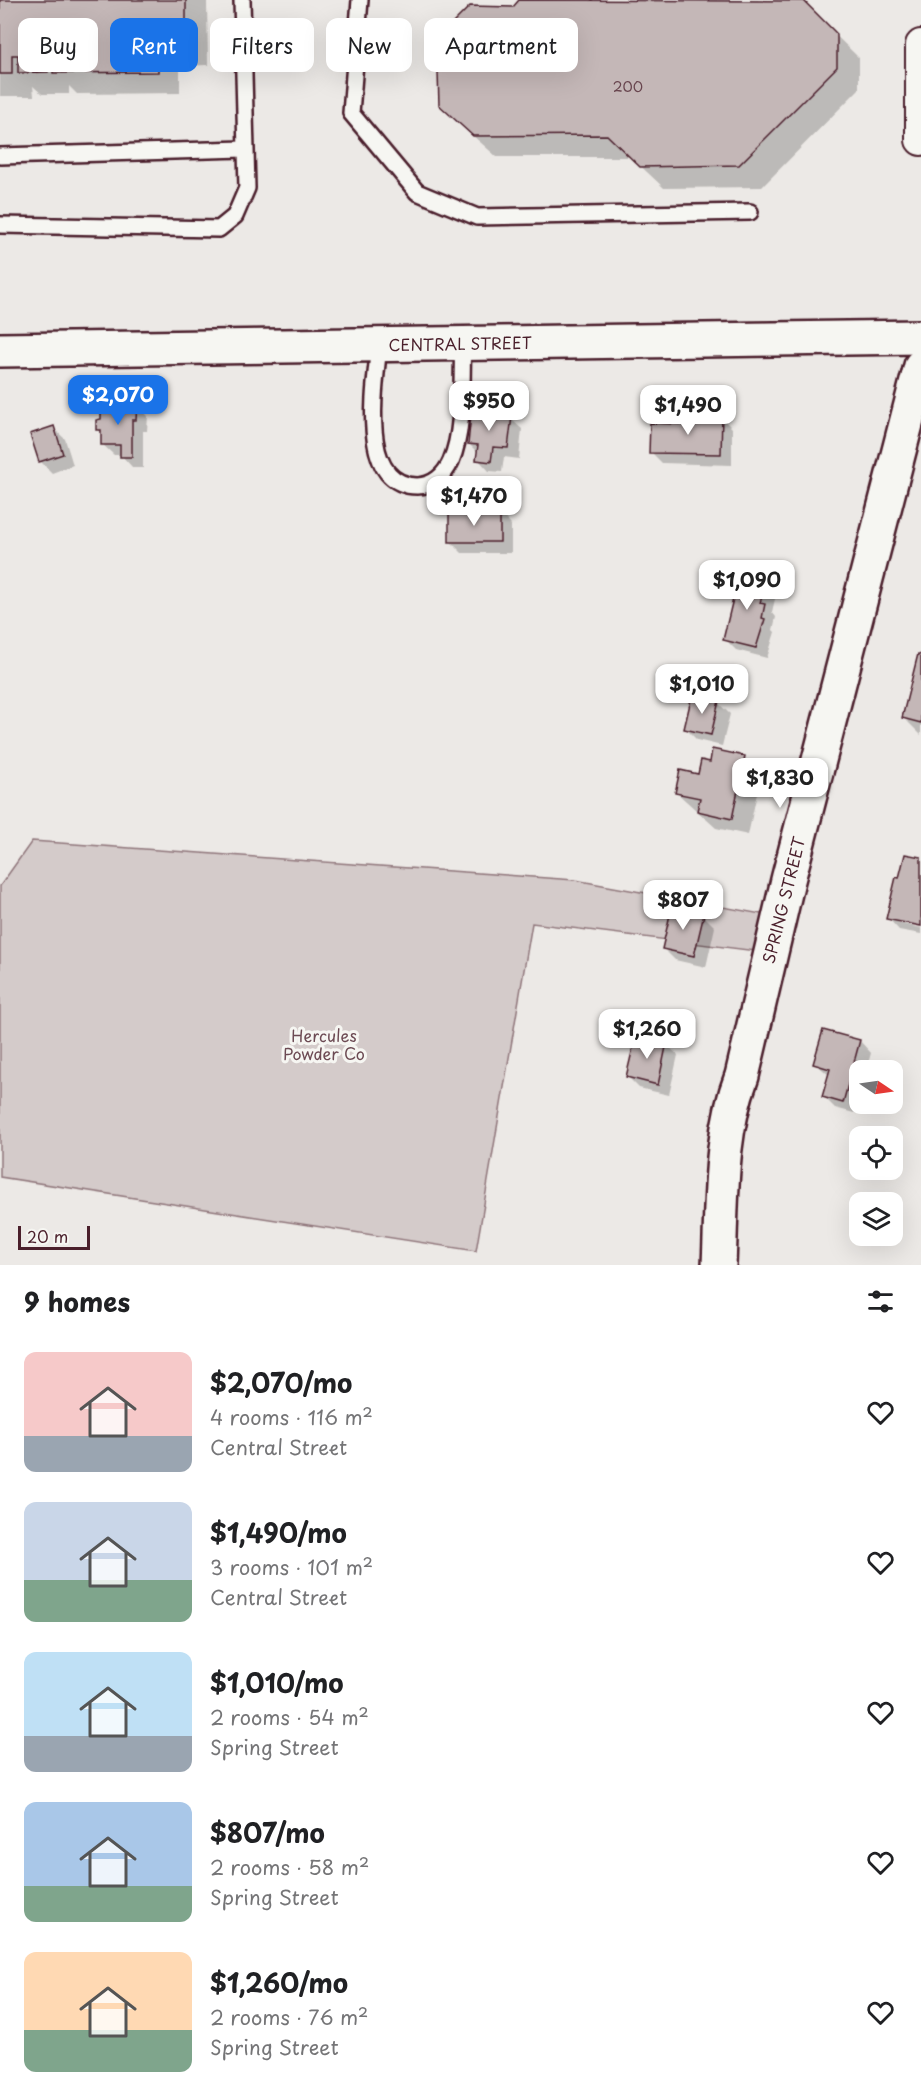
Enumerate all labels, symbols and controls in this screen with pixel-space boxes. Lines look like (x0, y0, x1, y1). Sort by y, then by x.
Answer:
chip: Buy (18, 18, 98, 72)
chip: Rent (110, 18, 198, 72)
chip: Filters (210, 18, 314, 72)
chip: New (326, 18, 412, 72)
chip: Apartment (424, 18, 578, 72)
house number: 200 (613, 76, 643, 97)
street label: CENTRAL STREET (388, 330, 532, 356)
pin: $2,070 (69, 375, 167, 426)
text: $2,070 (82, 379, 154, 409)
pin: $950 (453, 381, 525, 432)
text: $950 (463, 385, 515, 415)
pin: $1,490 (639, 385, 737, 436)
text: $1,490 (654, 389, 722, 419)
pin: $1,470 (425, 476, 523, 527)
text: $1,470 (441, 480, 507, 510)
pin: $1,090 (698, 560, 796, 611)
text: $1,090 (713, 564, 781, 594)
pin: $1,010 (653, 664, 751, 715)
text: $1,010 (669, 668, 735, 698)
pin: $1,830 (731, 758, 829, 809)
text: $1,830 (746, 762, 814, 792)
street label: SPRING STREET (756, 834, 810, 966)
pin: $807 (647, 880, 719, 931)
text: $807 (657, 884, 709, 914)
pin: $1,260 (598, 1009, 696, 1060)
text: $1,260 (613, 1013, 681, 1043)
park label: Hercules Powder Co (283, 1023, 365, 1065)
north arrow (849, 1060, 903, 1114)
map controls (849, 1060, 903, 1246)
button: locate (849, 1126, 903, 1180)
button: layers (849, 1192, 903, 1246)
scale bar (18, 1223, 90, 1250)
text: 20 m (27, 1224, 68, 1248)
text: 9 homes (24, 1282, 130, 1321)
icon: filters (864, 1285, 897, 1318)
text: $2,070/mo (210, 1363, 352, 1402)
icon: home (72, 1376, 144, 1448)
icon: heart (864, 1396, 897, 1429)
text: 4 rooms · 116 m² (210, 1402, 373, 1432)
text: Central Street (210, 1432, 347, 1462)
text: $1,490/mo (210, 1513, 347, 1552)
icon: home (72, 1526, 144, 1598)
icon: heart (864, 1546, 897, 1579)
text: 3 rooms · 101 m² (210, 1552, 373, 1582)
text: Central Street (210, 1582, 347, 1612)
text: $1,010/mo (210, 1663, 344, 1702)
icon: home (72, 1676, 144, 1748)
icon: heart (864, 1696, 897, 1729)
text: 2 rooms · 54 m² (210, 1702, 369, 1732)
text: Spring Street (210, 1732, 339, 1762)
text: $807/mo (210, 1813, 325, 1852)
icon: home (72, 1826, 144, 1898)
icon: heart (864, 1846, 897, 1879)
text: 2 rooms · 58 m² (210, 1852, 369, 1882)
text: Spring Street (210, 1882, 339, 1912)
text: $1,260/mo (210, 1963, 348, 2002)
icon: home (72, 1976, 144, 2048)
icon: heart (864, 1996, 897, 2029)
text: 2 rooms · 76 m² (210, 2002, 368, 2032)
text: Spring Street (210, 2032, 339, 2062)

